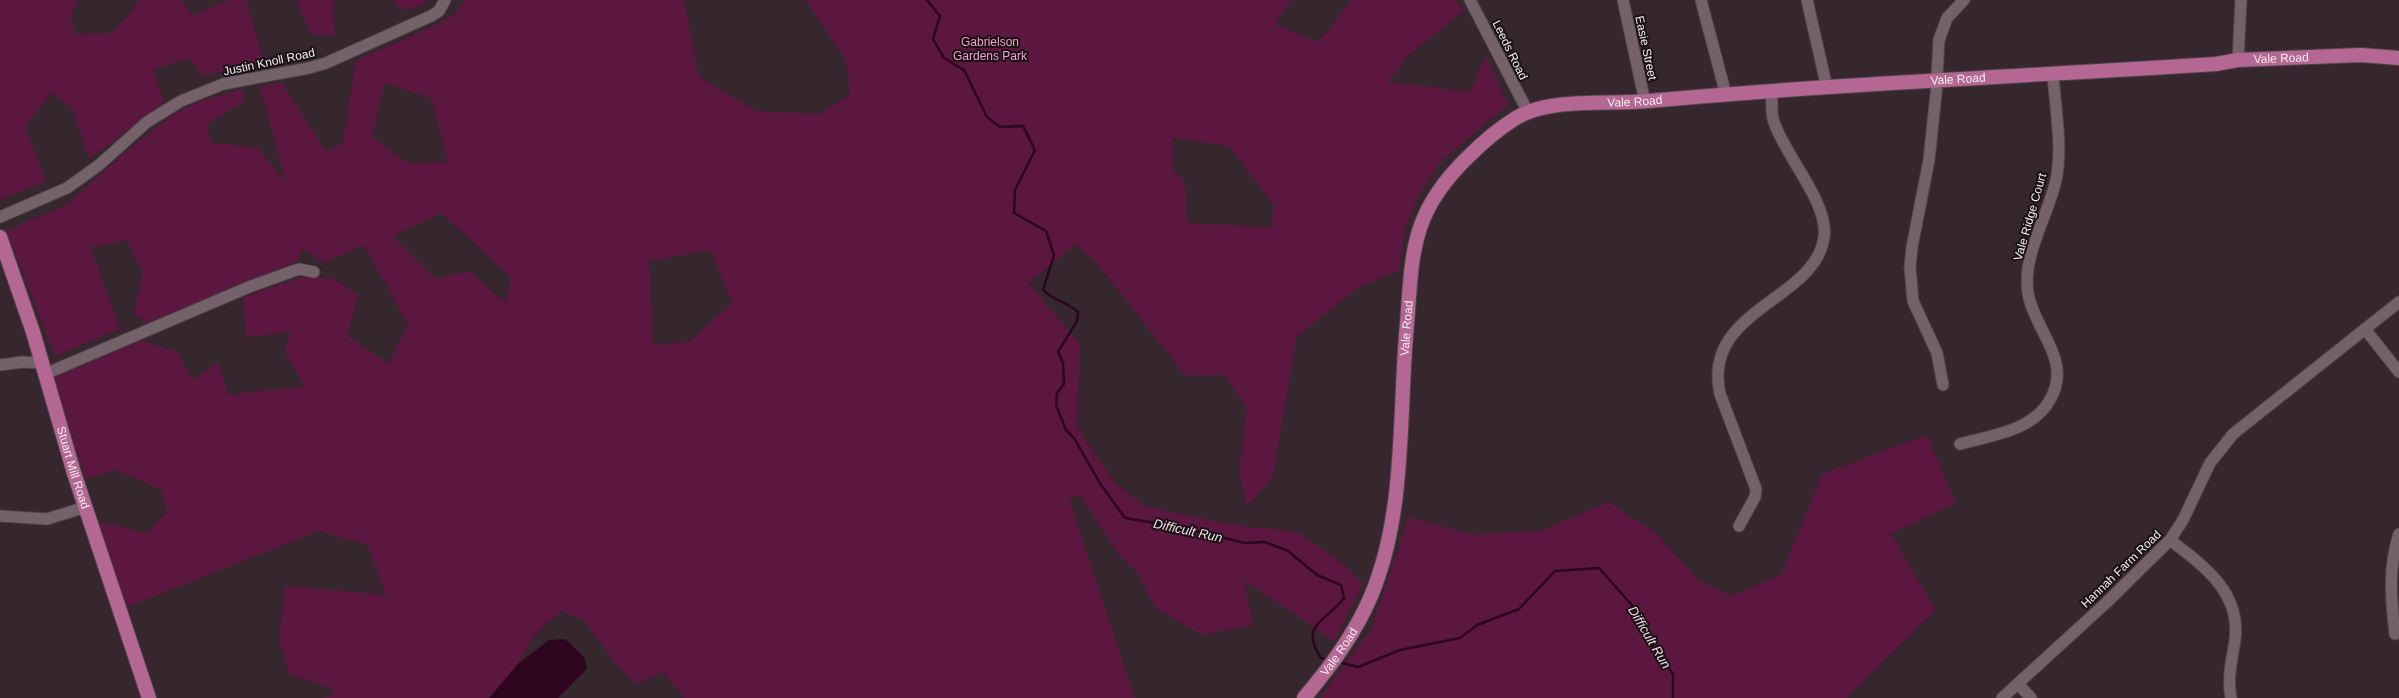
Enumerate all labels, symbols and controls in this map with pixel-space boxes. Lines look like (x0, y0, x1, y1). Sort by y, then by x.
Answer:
street label: Easie Street (1632, 15, 1660, 82)
street label: Leeds Road (1490, 18, 1530, 82)
park label: Gabrielson Gardens Park (953, 35, 1028, 63)
street label: Justin Knoll Road (222, 45, 316, 79)
street label: Vale Road (2253, 50, 2309, 66)
street label: Vale Road (1930, 71, 1986, 88)
street label: Vale Road (1607, 93, 1663, 109)
street label: Vale Ridge Court (2011, 171, 2049, 262)
street label: Vale Road (1398, 300, 1416, 356)
street label: Stuart Mill Road (54, 425, 92, 511)
water label: Difficult Run (1152, 516, 1224, 545)
street label: Hannah Farm Road (2078, 527, 2164, 611)
water label: Difficult Run (1625, 603, 1674, 671)
street label: Vale Road (1318, 625, 1360, 679)

